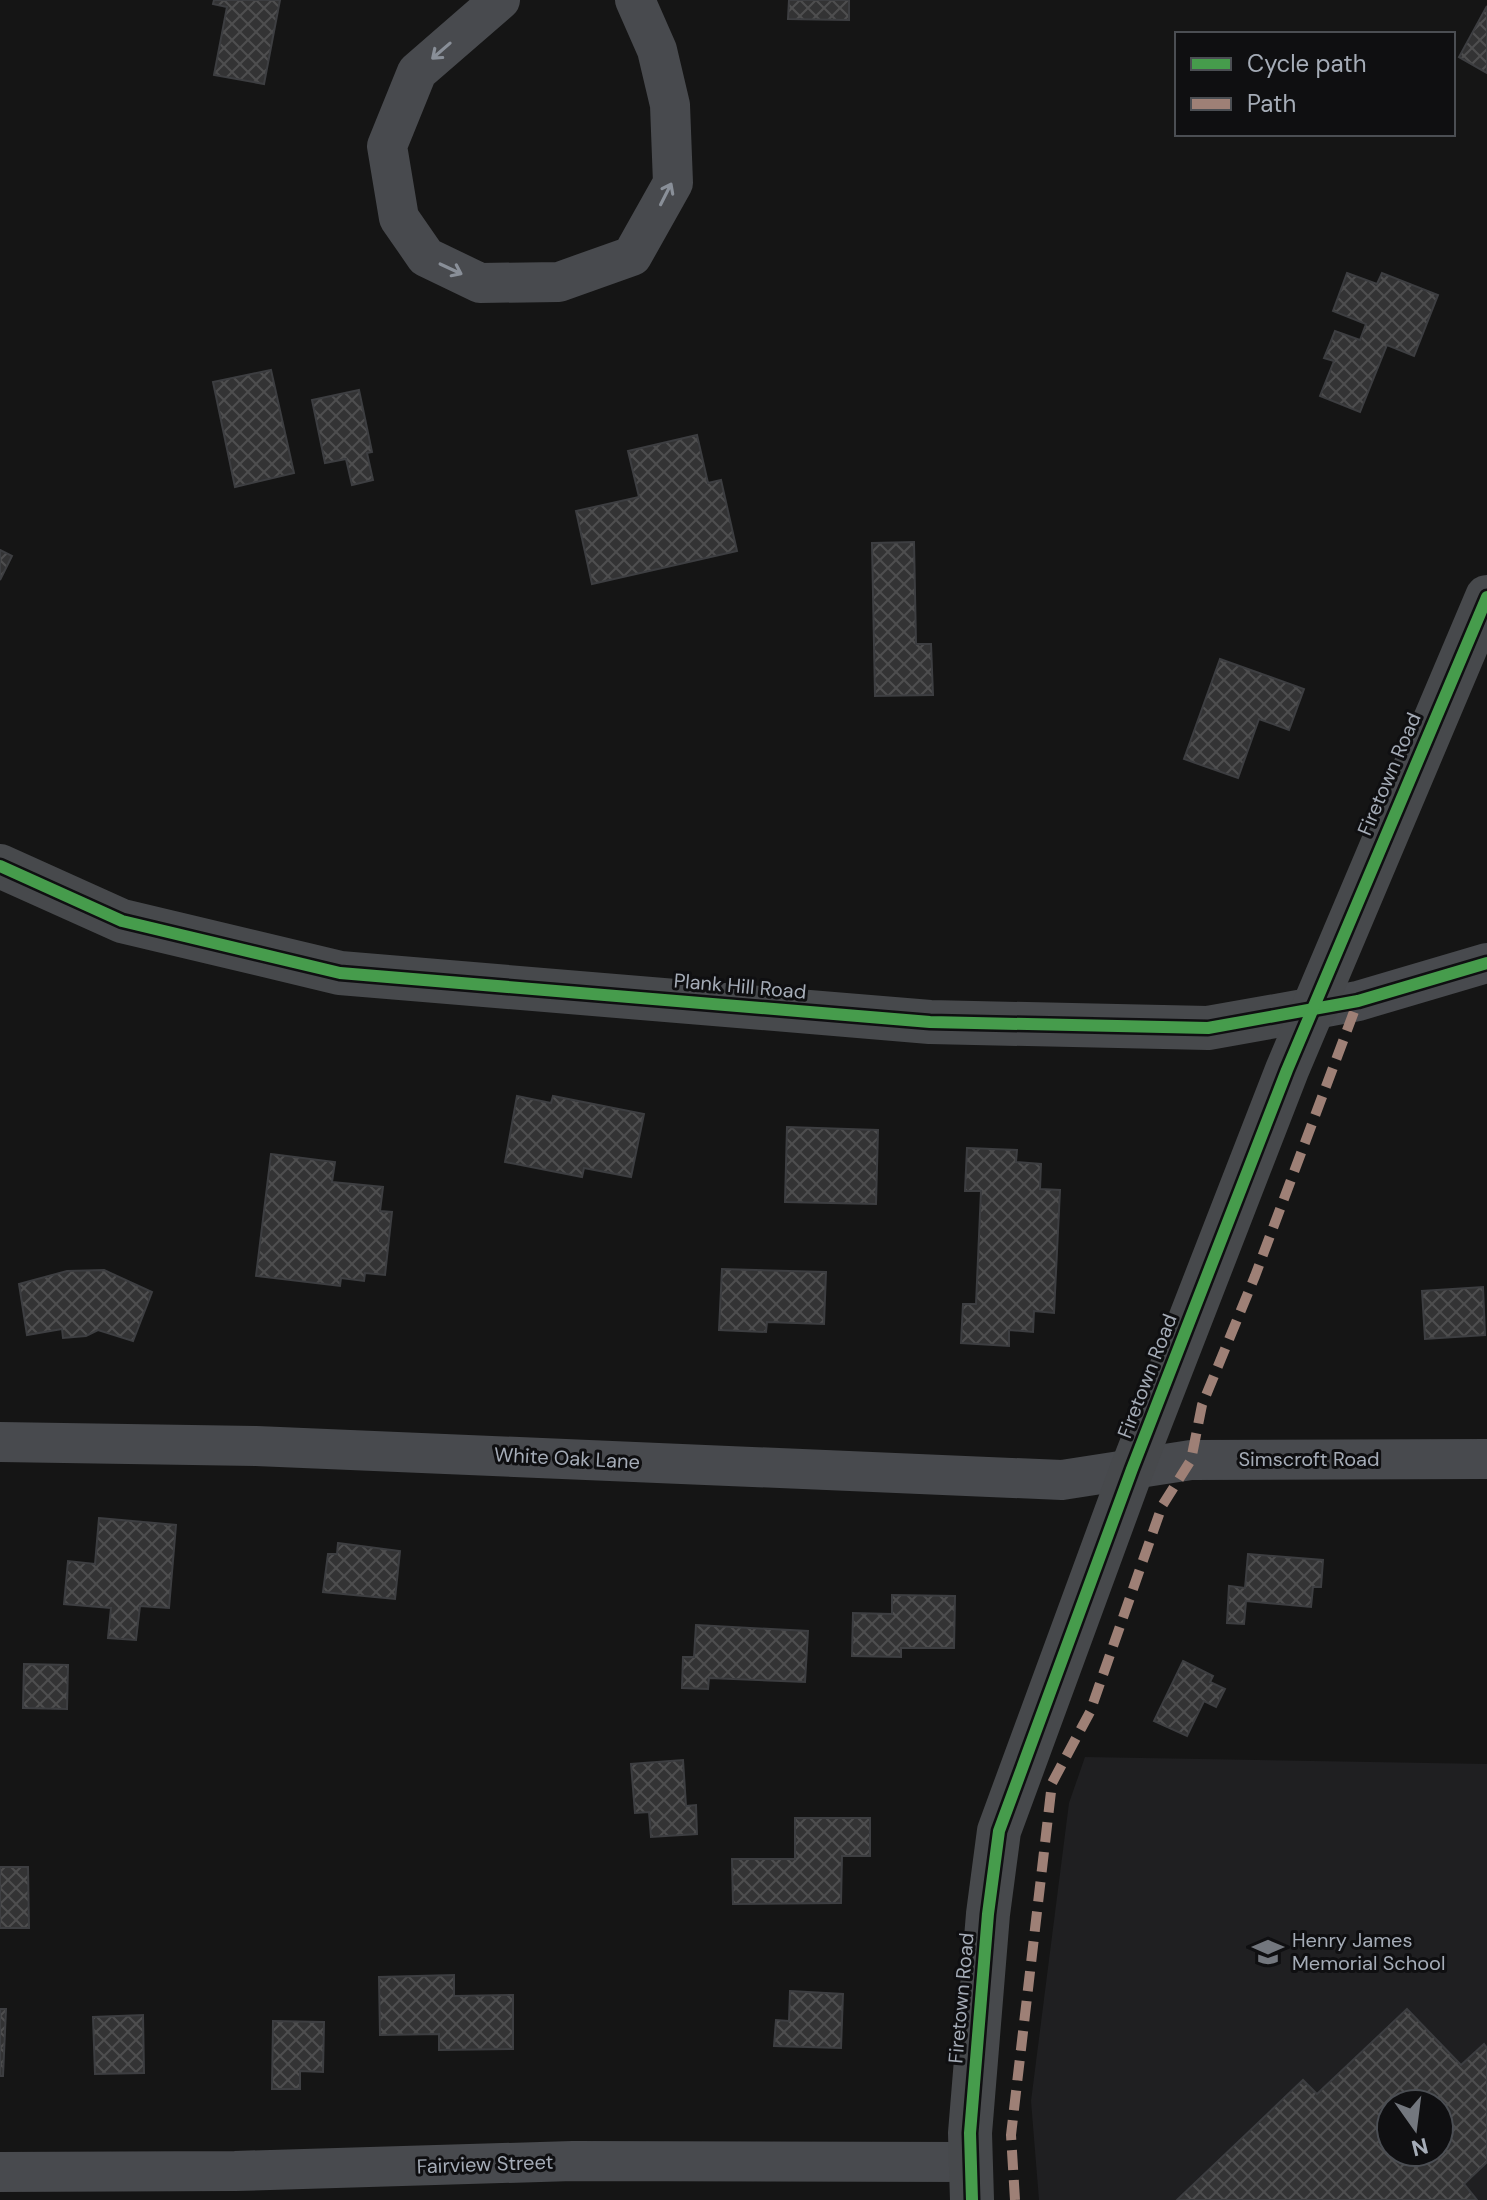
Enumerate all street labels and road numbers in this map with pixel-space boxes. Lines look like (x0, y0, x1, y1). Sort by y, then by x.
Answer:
street label: Firetown Road (1351, 709, 1427, 839)
street label: Plank Hill Road (673, 967, 807, 1005)
street label: Firetown Road (1111, 1310, 1183, 1442)
street label: White Oak Lane (493, 1441, 641, 1475)
street label: Simscroft Road (1238, 1446, 1380, 1472)
street label: Firetown Road (942, 1932, 980, 2064)
street label: Fairview Street (416, 2149, 554, 2179)

